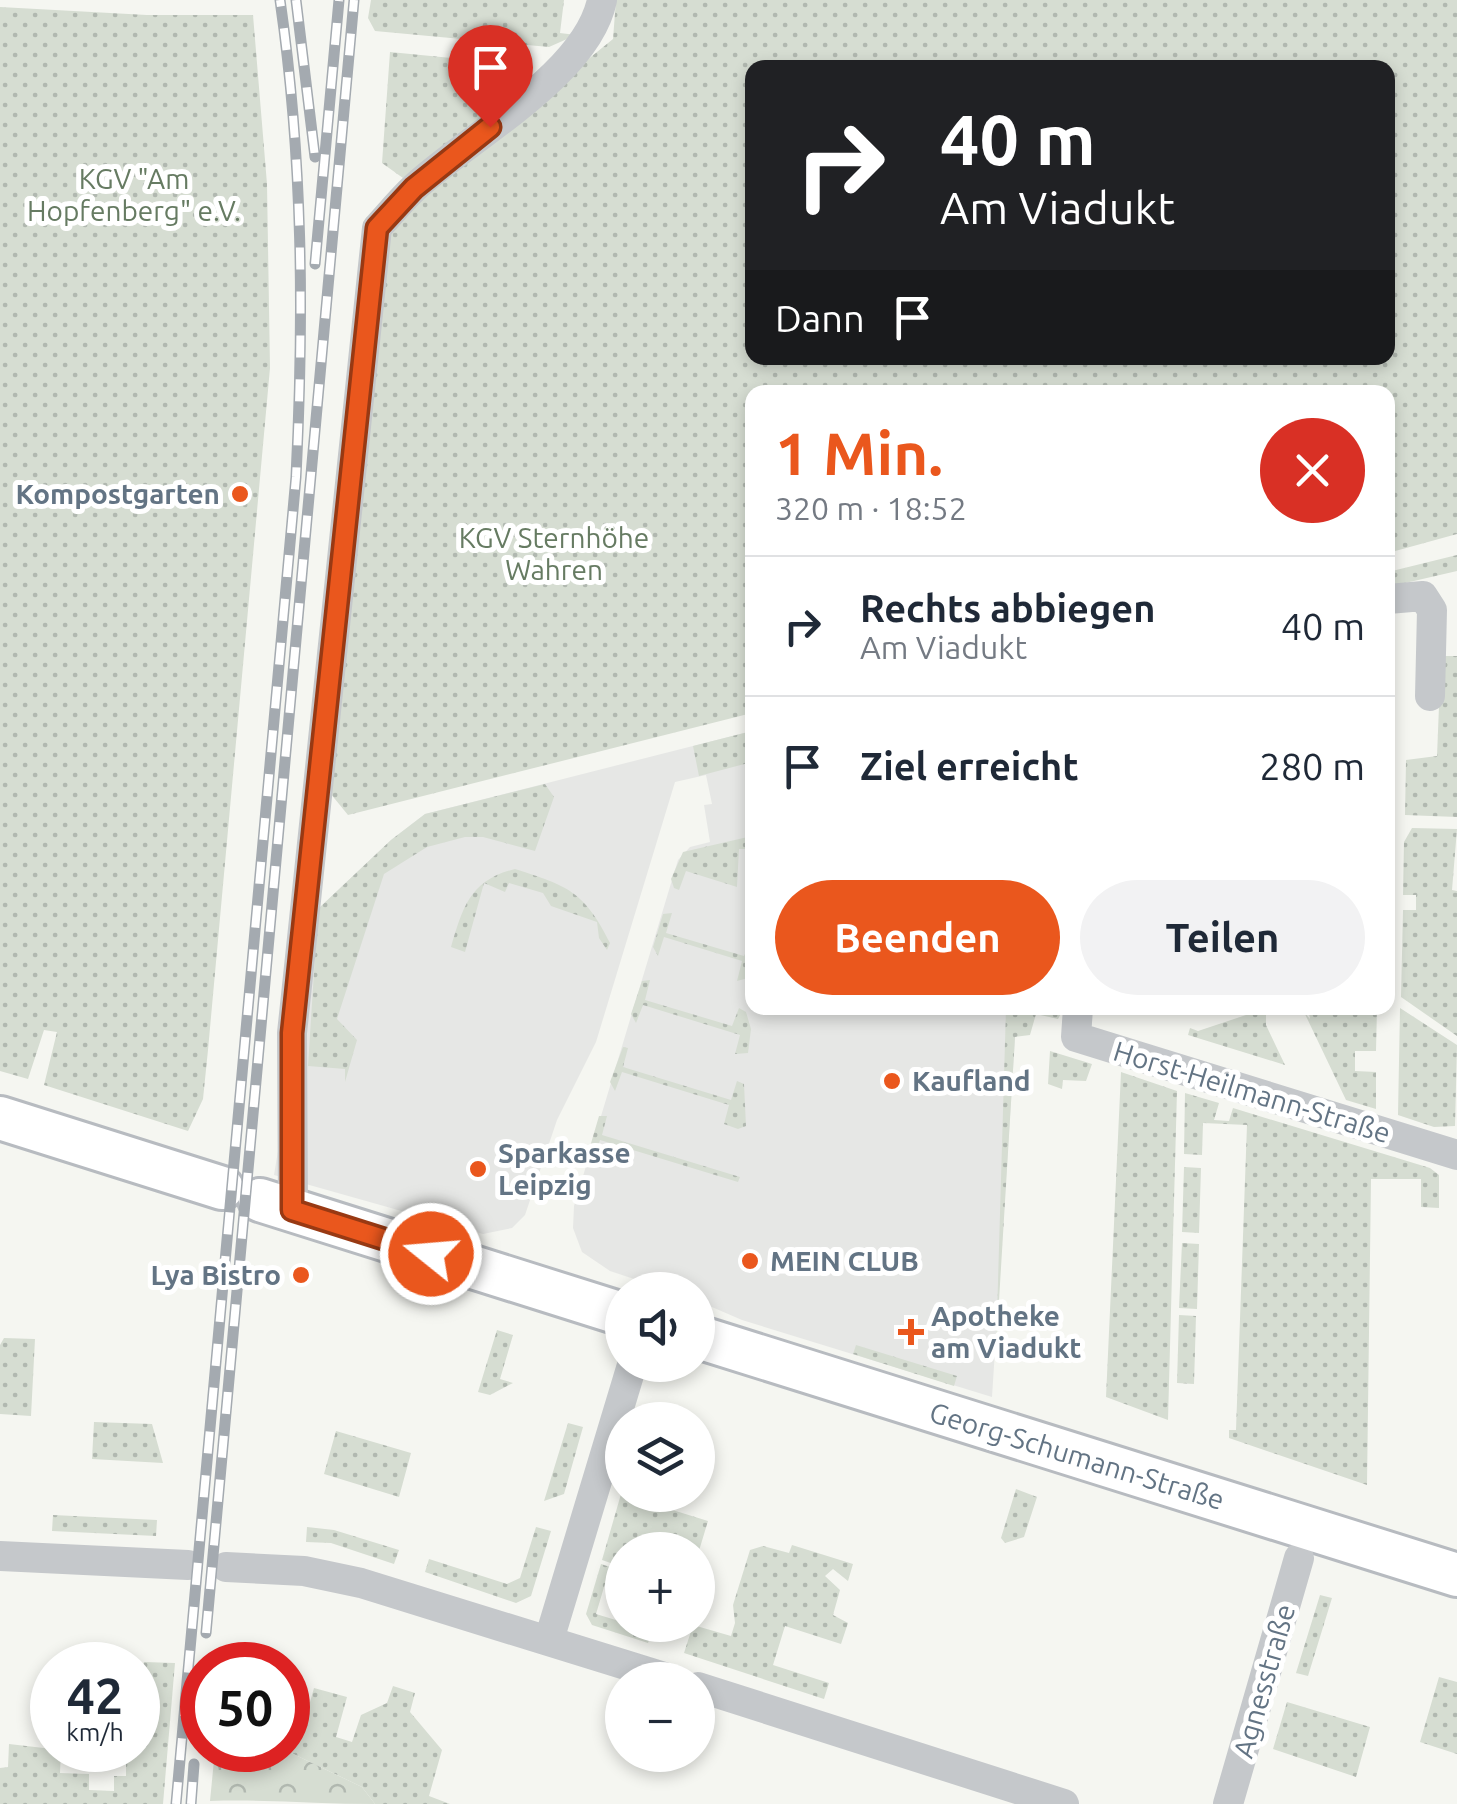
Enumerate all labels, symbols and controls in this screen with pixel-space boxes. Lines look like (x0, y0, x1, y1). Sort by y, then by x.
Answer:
pin (448, 25, 533, 128)
icon: arrive (463, 40, 518, 95)
icon: right (775, 100, 905, 230)
text: 40 m (940, 100, 1096, 178)
park label: KGV "Am Hopfenberg" e.V. (27, 163, 241, 226)
text: Am Viadukt (940, 182, 1175, 233)
icon: arrive (885, 290, 940, 345)
text: Dann (775, 297, 865, 339)
button: close (1260, 418, 1365, 523)
text: 1 Min. (775, 419, 943, 486)
place label: Kompostgarten (15, 478, 220, 509)
marker: Kompostgarten (229, 483, 251, 505)
text: 320 m · 18:52 (775, 490, 967, 526)
park label: KGV Sternhöhe Wahren (459, 522, 649, 585)
text: Rechts abbiegen (860, 587, 1155, 629)
icon: right (775, 599, 830, 654)
text: 40 m (1281, 605, 1365, 647)
text: Am Viadukt (860, 629, 1027, 665)
icon: arrive (775, 739, 830, 794)
text: Ziel erreicht (860, 745, 1079, 787)
text: 280 m (1259, 745, 1365, 787)
button: Beenden (775, 880, 1060, 995)
button: Teilen (1080, 880, 1365, 995)
street label: Horst-Heilmann-Straße (1110, 1035, 1394, 1148)
place label: Kaufland (912, 1065, 1031, 1096)
marker: Kaufland (881, 1070, 903, 1092)
place label: Sparkasse Leipzig (498, 1137, 631, 1200)
marker: Sparkasse Leipzig (467, 1158, 489, 1180)
position arrow (379, 1202, 483, 1306)
place label: MEIN CLUB (770, 1245, 919, 1276)
marker: MEIN CLUB (739, 1250, 761, 1272)
place label: Lya Bistro (150, 1259, 281, 1290)
marker: Lya Bistro (290, 1264, 312, 1286)
map controls (605, 1272, 715, 1772)
button: sound (605, 1272, 715, 1382)
place label: Apotheke am Viadukt (931, 1300, 1081, 1363)
marker: Apotheke am Viadukt (900, 1321, 922, 1343)
street label: Georg-Schumann-Straße (926, 1396, 1228, 1515)
button: layers (605, 1402, 715, 1512)
button: + (605, 1532, 715, 1642)
street label: Agnesstraße (1227, 1600, 1300, 1761)
speed limit sign: 50 (180, 1642, 310, 1772)
button: − (605, 1662, 715, 1772)
text: 42 (67, 1667, 123, 1723)
text: km/h (66, 1718, 124, 1746)

